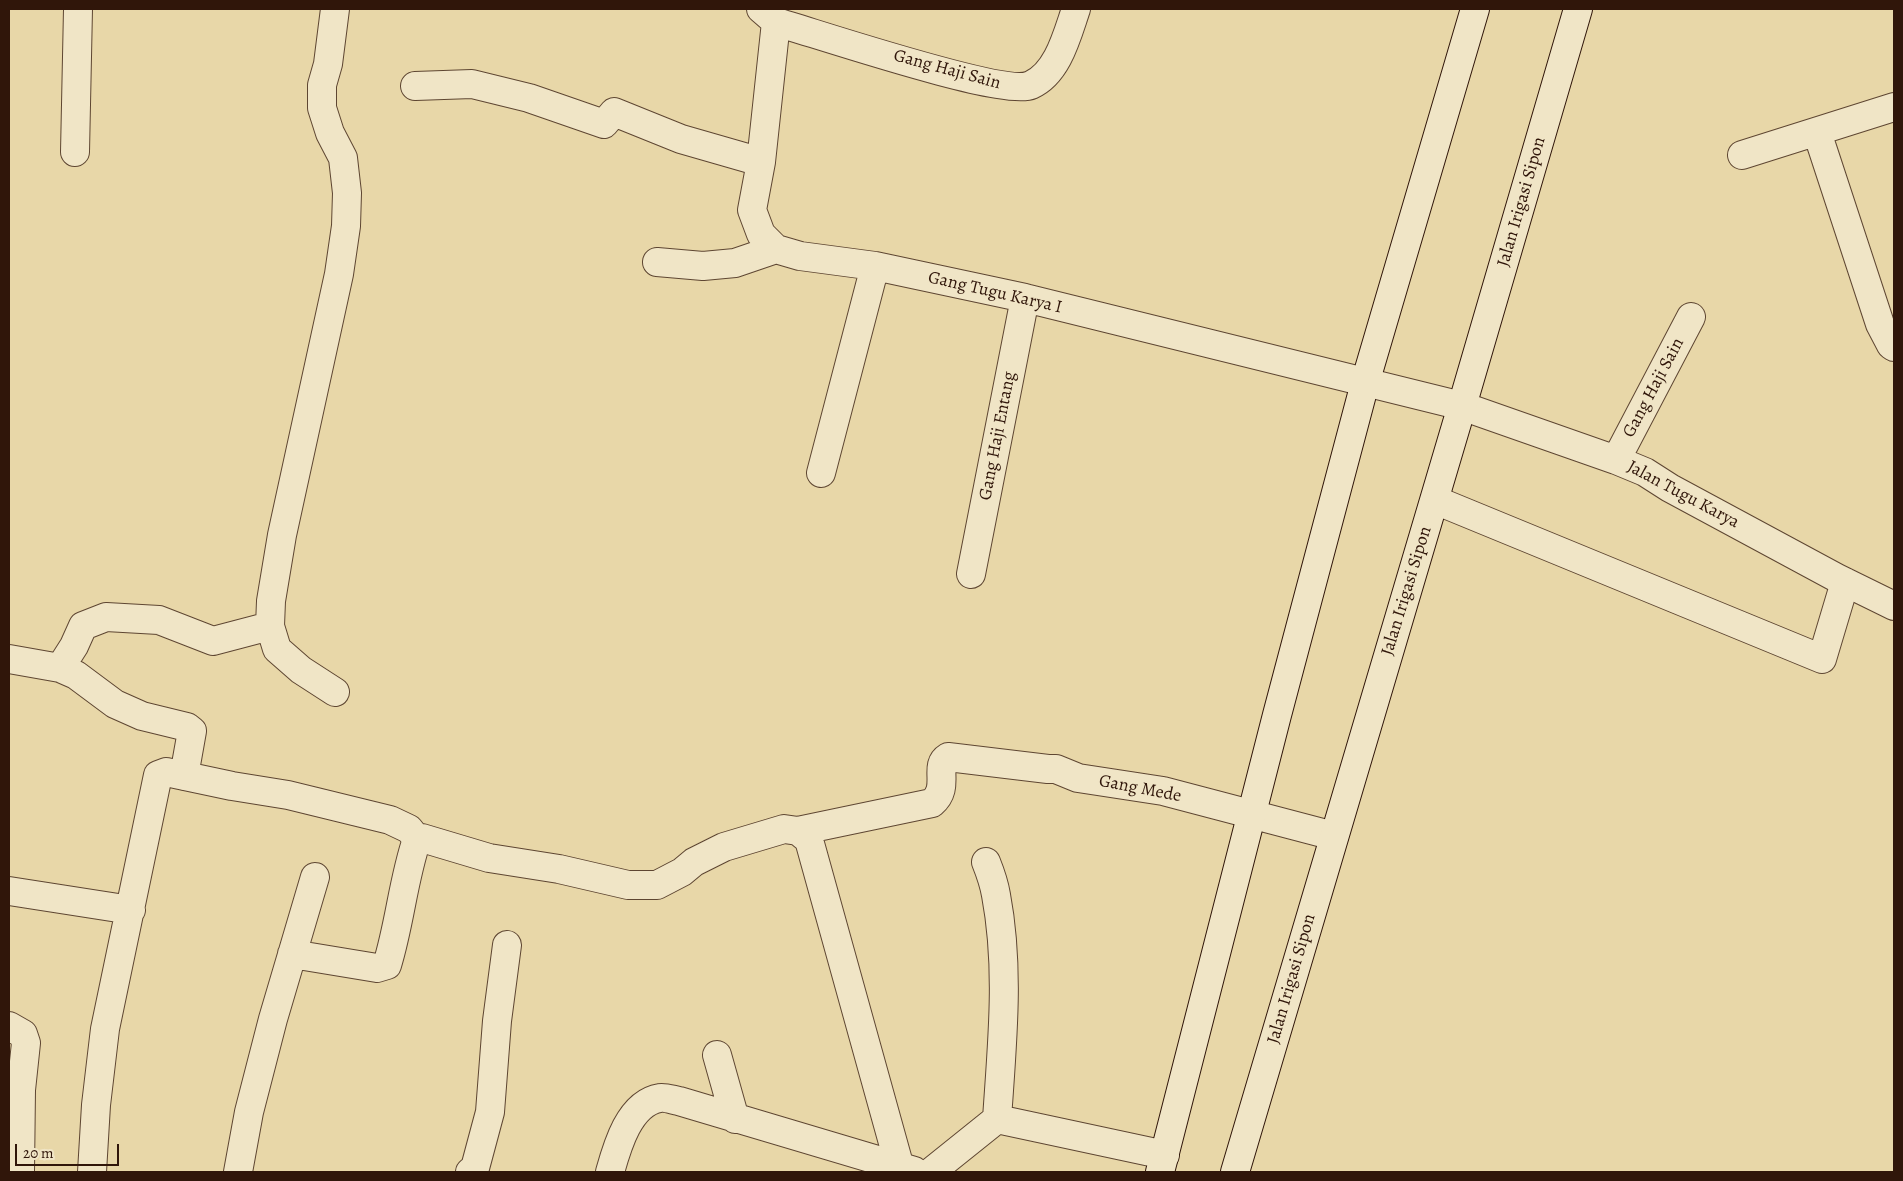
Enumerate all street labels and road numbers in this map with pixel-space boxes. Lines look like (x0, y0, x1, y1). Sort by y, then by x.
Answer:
street label: Gang Haji Sain (891, 45, 1003, 95)
street label: Jalan Irigasi Sipon (1493, 135, 1551, 269)
street label: Gang Tugu Karya I (926, 267, 1064, 319)
street label: Gang Haji Sain (1619, 334, 1689, 442)
street label: Gang Haji Entang (975, 370, 1021, 502)
street label: Jalan Tugu Karya (1623, 456, 1743, 534)
street label: Jalan Irigasi Sipon (1377, 524, 1437, 658)
street label: Gang Mede (1097, 770, 1183, 808)
street label: Jalan Irigasi Sipon (1263, 912, 1321, 1046)

